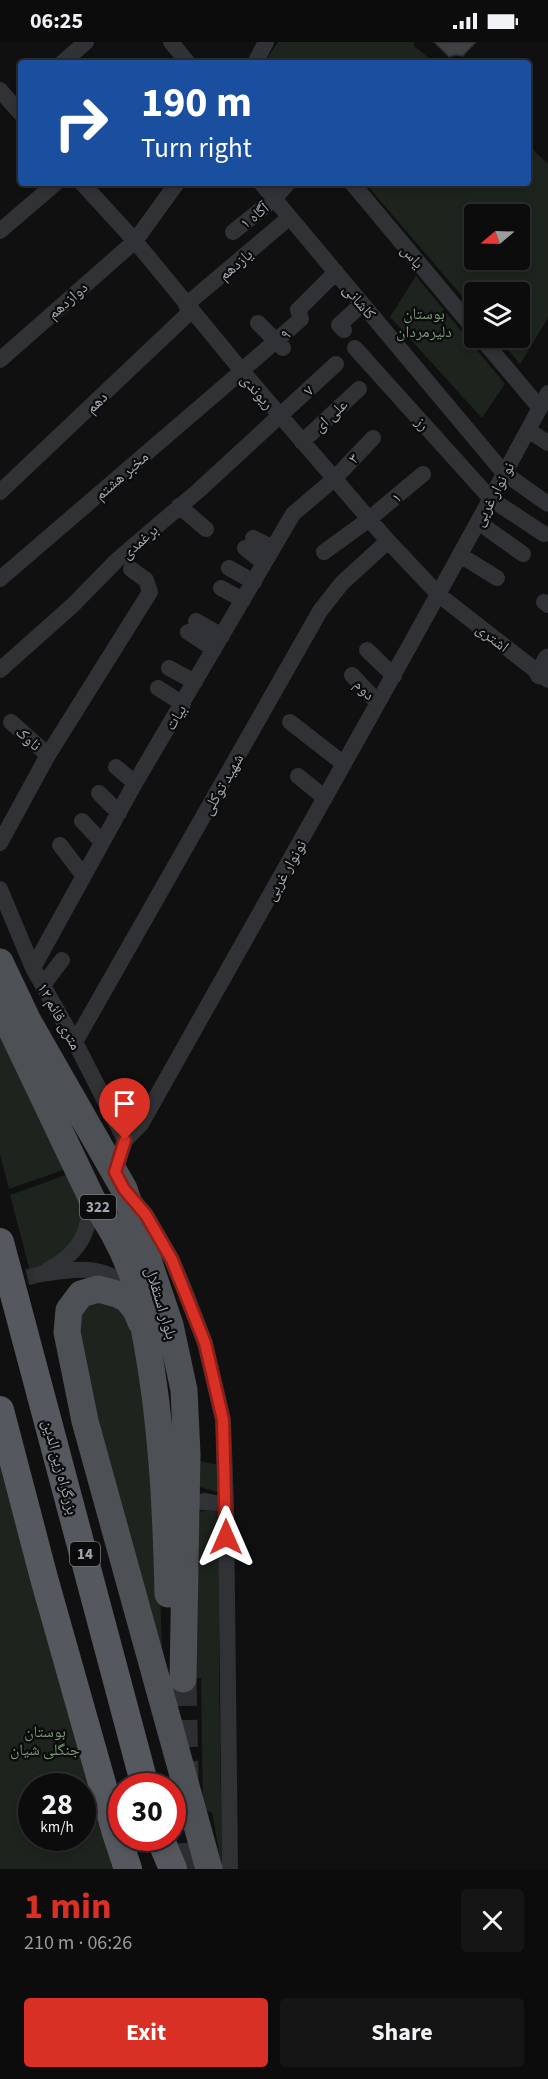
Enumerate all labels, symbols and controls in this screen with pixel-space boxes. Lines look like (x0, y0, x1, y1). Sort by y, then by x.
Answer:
text: 06:25 (30, 5, 83, 37)
text: 190 m (141, 73, 252, 133)
icon: right (42, 84, 120, 162)
text: Turn right (141, 129, 252, 168)
street label: آگاه ۱ (235, 197, 274, 234)
north arrow (464, 204, 530, 270)
map controls (464, 204, 530, 348)
street label: یاس (396, 240, 429, 274)
street label: یازدهم (214, 244, 258, 286)
street label: دوازدهم (43, 277, 93, 325)
street label: کاشانی (338, 279, 381, 325)
button: layers (464, 282, 530, 348)
park label: بوستان دلیرمردان (396, 303, 452, 343)
street label: ۹ (276, 324, 296, 345)
street label: ریوندی (235, 369, 279, 414)
street label: ۷ (299, 380, 319, 401)
street label: دهم (81, 387, 113, 419)
street label: علی ای (309, 394, 353, 437)
street label: رز (409, 411, 435, 436)
street label: مخبر هشتم (90, 446, 153, 505)
street label: ۳ (343, 448, 364, 469)
street label: نو نوار غربی (468, 458, 520, 531)
street label: ۱ (387, 487, 406, 509)
street label: برغمدی (116, 519, 163, 564)
street label: اشتری (471, 618, 514, 658)
street label: دوم (349, 674, 380, 705)
street label: بیات (160, 700, 192, 735)
street label: ناوک (11, 721, 46, 756)
street label: شهید توکلی (196, 750, 249, 819)
street label: نونوار غربی (260, 836, 312, 905)
street label: ۱۲ متری قائم (32, 979, 87, 1054)
pin (99, 1078, 150, 1140)
icon: arrive (108, 1087, 141, 1120)
road number: 322 (80, 1195, 116, 1219)
street label: بلوار استقلال (140, 1264, 182, 1342)
street label: بزرگراه زین الدین (37, 1417, 83, 1517)
position arrow (194, 1505, 258, 1569)
road number: 14 (70, 1542, 100, 1566)
park label: بوستان جنگلی شیان (10, 1721, 80, 1761)
speed limit sign: 30 (108, 1773, 186, 1851)
text: 28 (41, 1783, 73, 1826)
text: km/h (40, 1817, 74, 1838)
text: 1 min (24, 1881, 112, 1932)
button: close (461, 1889, 524, 1952)
text: 210 m · 06:26 (24, 1929, 132, 1957)
button: Exit (24, 1998, 268, 2067)
button: Share (280, 1998, 524, 2067)

